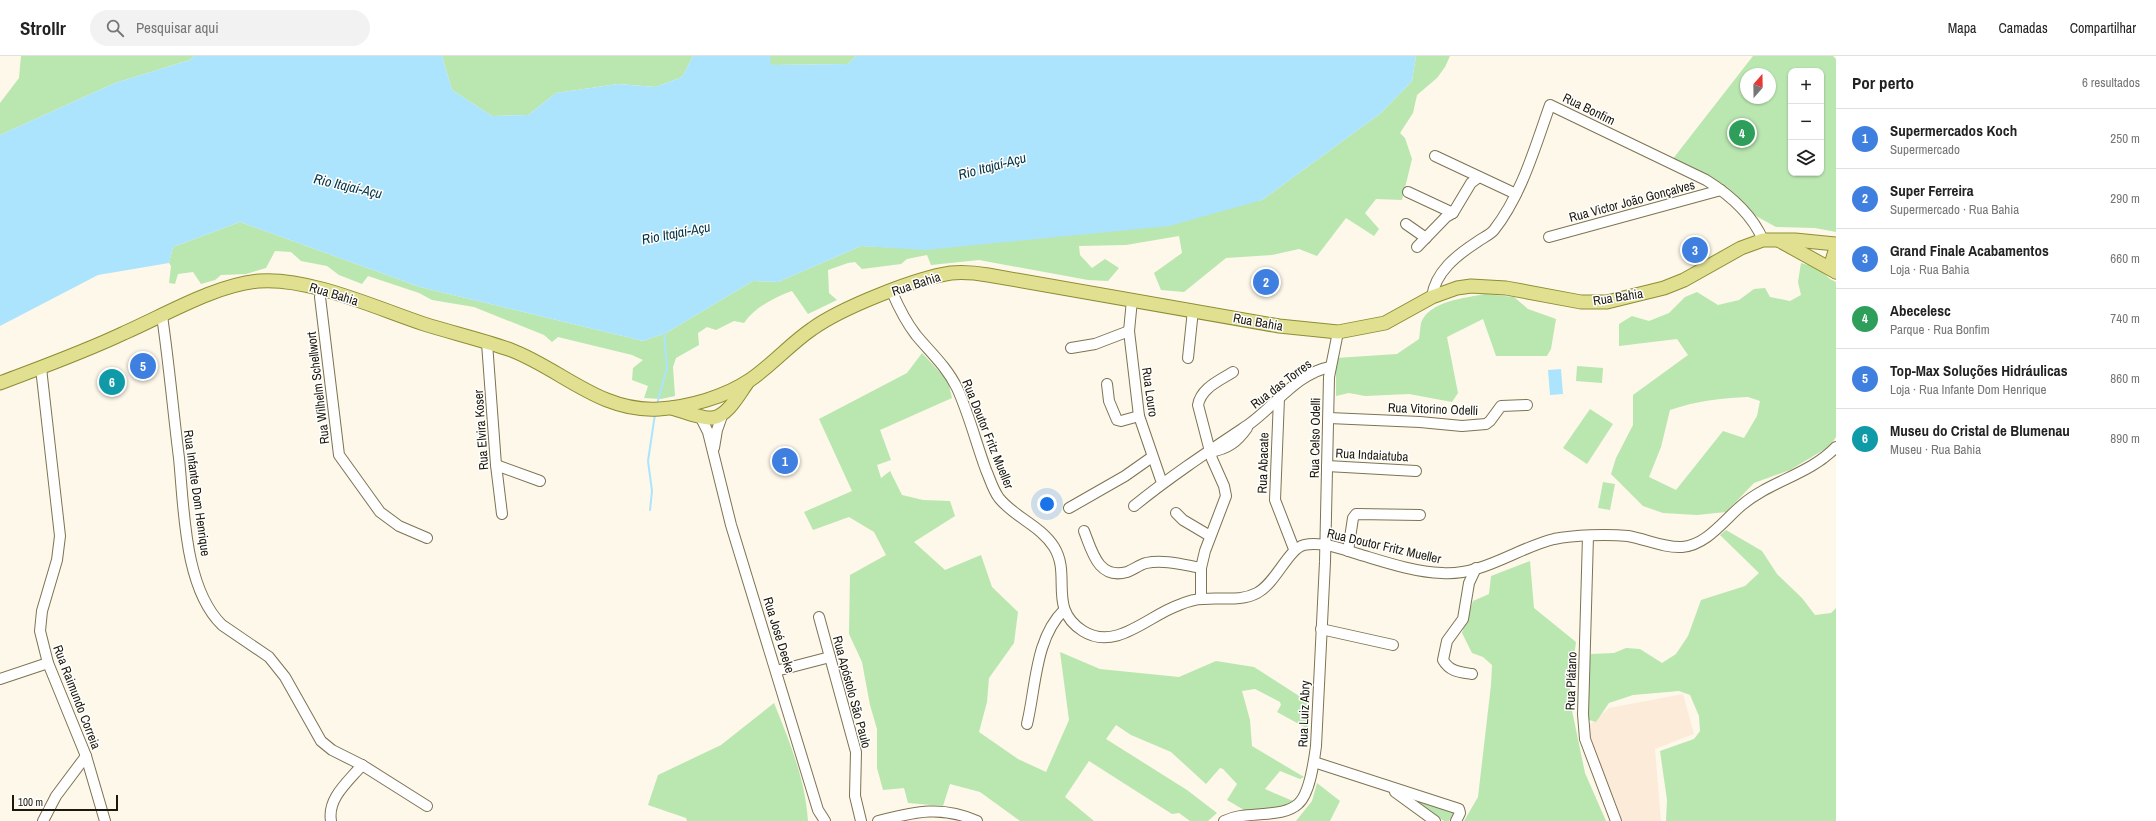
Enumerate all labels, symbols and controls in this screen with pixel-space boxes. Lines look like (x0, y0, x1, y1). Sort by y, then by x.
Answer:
search box (90, 10, 370, 46)
text: Strollr (20, 15, 66, 41)
icon: search (104, 17, 126, 39)
text: Pesquisar aqui (136, 17, 219, 38)
text: Mapa (1948, 19, 1977, 37)
text: Camadas (1999, 19, 2048, 37)
text: Compartilhar (2070, 19, 2136, 37)
north arrow (1740, 68, 1776, 104)
map controls (1788, 68, 1824, 176)
button: + (1788, 68, 1824, 104)
text: Por perto (1852, 71, 1914, 94)
text: 6 resultados (2082, 74, 2140, 91)
street label: Rua Bonfim (1560, 89, 1618, 129)
button: − (1788, 104, 1824, 140)
pin: 4 (1729, 118, 1755, 148)
text: Supermercados Koch (1890, 120, 2017, 141)
text: 1 (1862, 130, 1868, 147)
text: 250 m (2110, 130, 2140, 147)
button: layers (1788, 140, 1824, 176)
text: Supermercado (1890, 141, 1960, 158)
water label: Rio Itajaí-Açu (956, 148, 1029, 184)
water label: Rio Itajaí-Açu (312, 169, 385, 203)
street label: Rua Victor João Gonçalves (1567, 176, 1697, 226)
text: Super Ferreira (1890, 180, 1974, 201)
text: 2 (1862, 190, 1868, 207)
text: 290 m (2110, 190, 2140, 207)
text: Supermercado · Rua Bahia (1890, 201, 2019, 218)
water label: Rio Itajaí-Açu (640, 217, 712, 248)
pin: 3 (1682, 235, 1708, 265)
text: Grand Finale Acabamentos (1890, 240, 2049, 261)
text: 3 (1862, 250, 1868, 267)
text: 660 m (2110, 250, 2140, 267)
text: Loja · Rua Bahia (1890, 261, 1969, 278)
pin: 2 (1253, 267, 1279, 297)
street label: Rua Bahia (889, 268, 943, 300)
street label: Rua Bahia (307, 279, 361, 310)
street label: Rua Bahia (1592, 285, 1644, 309)
text: Abecelesc (1890, 300, 1951, 321)
street label: Rua Bahia (1232, 309, 1284, 335)
text: 4 (1862, 310, 1868, 327)
text: 740 m (2110, 310, 2140, 327)
text: Parque · Rua Bonfim (1890, 321, 1990, 338)
street label: Rua Wilhelm Schellwort (303, 331, 333, 445)
pin: 5 (130, 351, 156, 381)
street label: Rua das Torres (1247, 356, 1315, 412)
text: Top-Max Soluções Hidráulicas (1890, 360, 2068, 381)
street label: Rua Louro (1138, 366, 1162, 418)
pin: 6 (99, 367, 125, 397)
text: 5 (1862, 370, 1868, 387)
text: 860 m (2110, 370, 2140, 387)
street label: Rua Doutor Fritz Mueller (958, 377, 1018, 492)
text: Loja · Rua Infante Dom Henrique (1890, 381, 2046, 398)
street label: Rua Elvira Koser (470, 389, 492, 471)
street label: Rua Celso Odelli (1306, 398, 1324, 478)
street label: Rua Vitorino Odelli (1387, 399, 1479, 419)
text: Museu do Cristal de Blumenau (1890, 420, 2070, 441)
street label: Rua Infante Dom Henrique (180, 429, 214, 557)
text: 6 (1862, 430, 1868, 447)
text: 890 m (2110, 430, 2140, 447)
street label: Rua Abacate (1253, 432, 1273, 494)
text: Museu · Rua Bahia (1890, 441, 1981, 458)
street label: Rua Indaiatuba (1335, 445, 1409, 465)
pin: 1 (772, 446, 798, 476)
your location (1037, 494, 1057, 514)
street label: Rua Doutor Fritz Mueller (1325, 525, 1443, 568)
street label: Rua José Deeke (759, 595, 799, 675)
street label: Rua Apóstolo São Paulo (829, 634, 875, 750)
street label: Rua Raimundo Correia (49, 643, 105, 752)
street label: Rua Plátano (1561, 651, 1581, 711)
street label: Rua Luiz Abry (1294, 680, 1314, 748)
scale bar (12, 793, 118, 812)
text: 100 m (18, 795, 43, 809)

